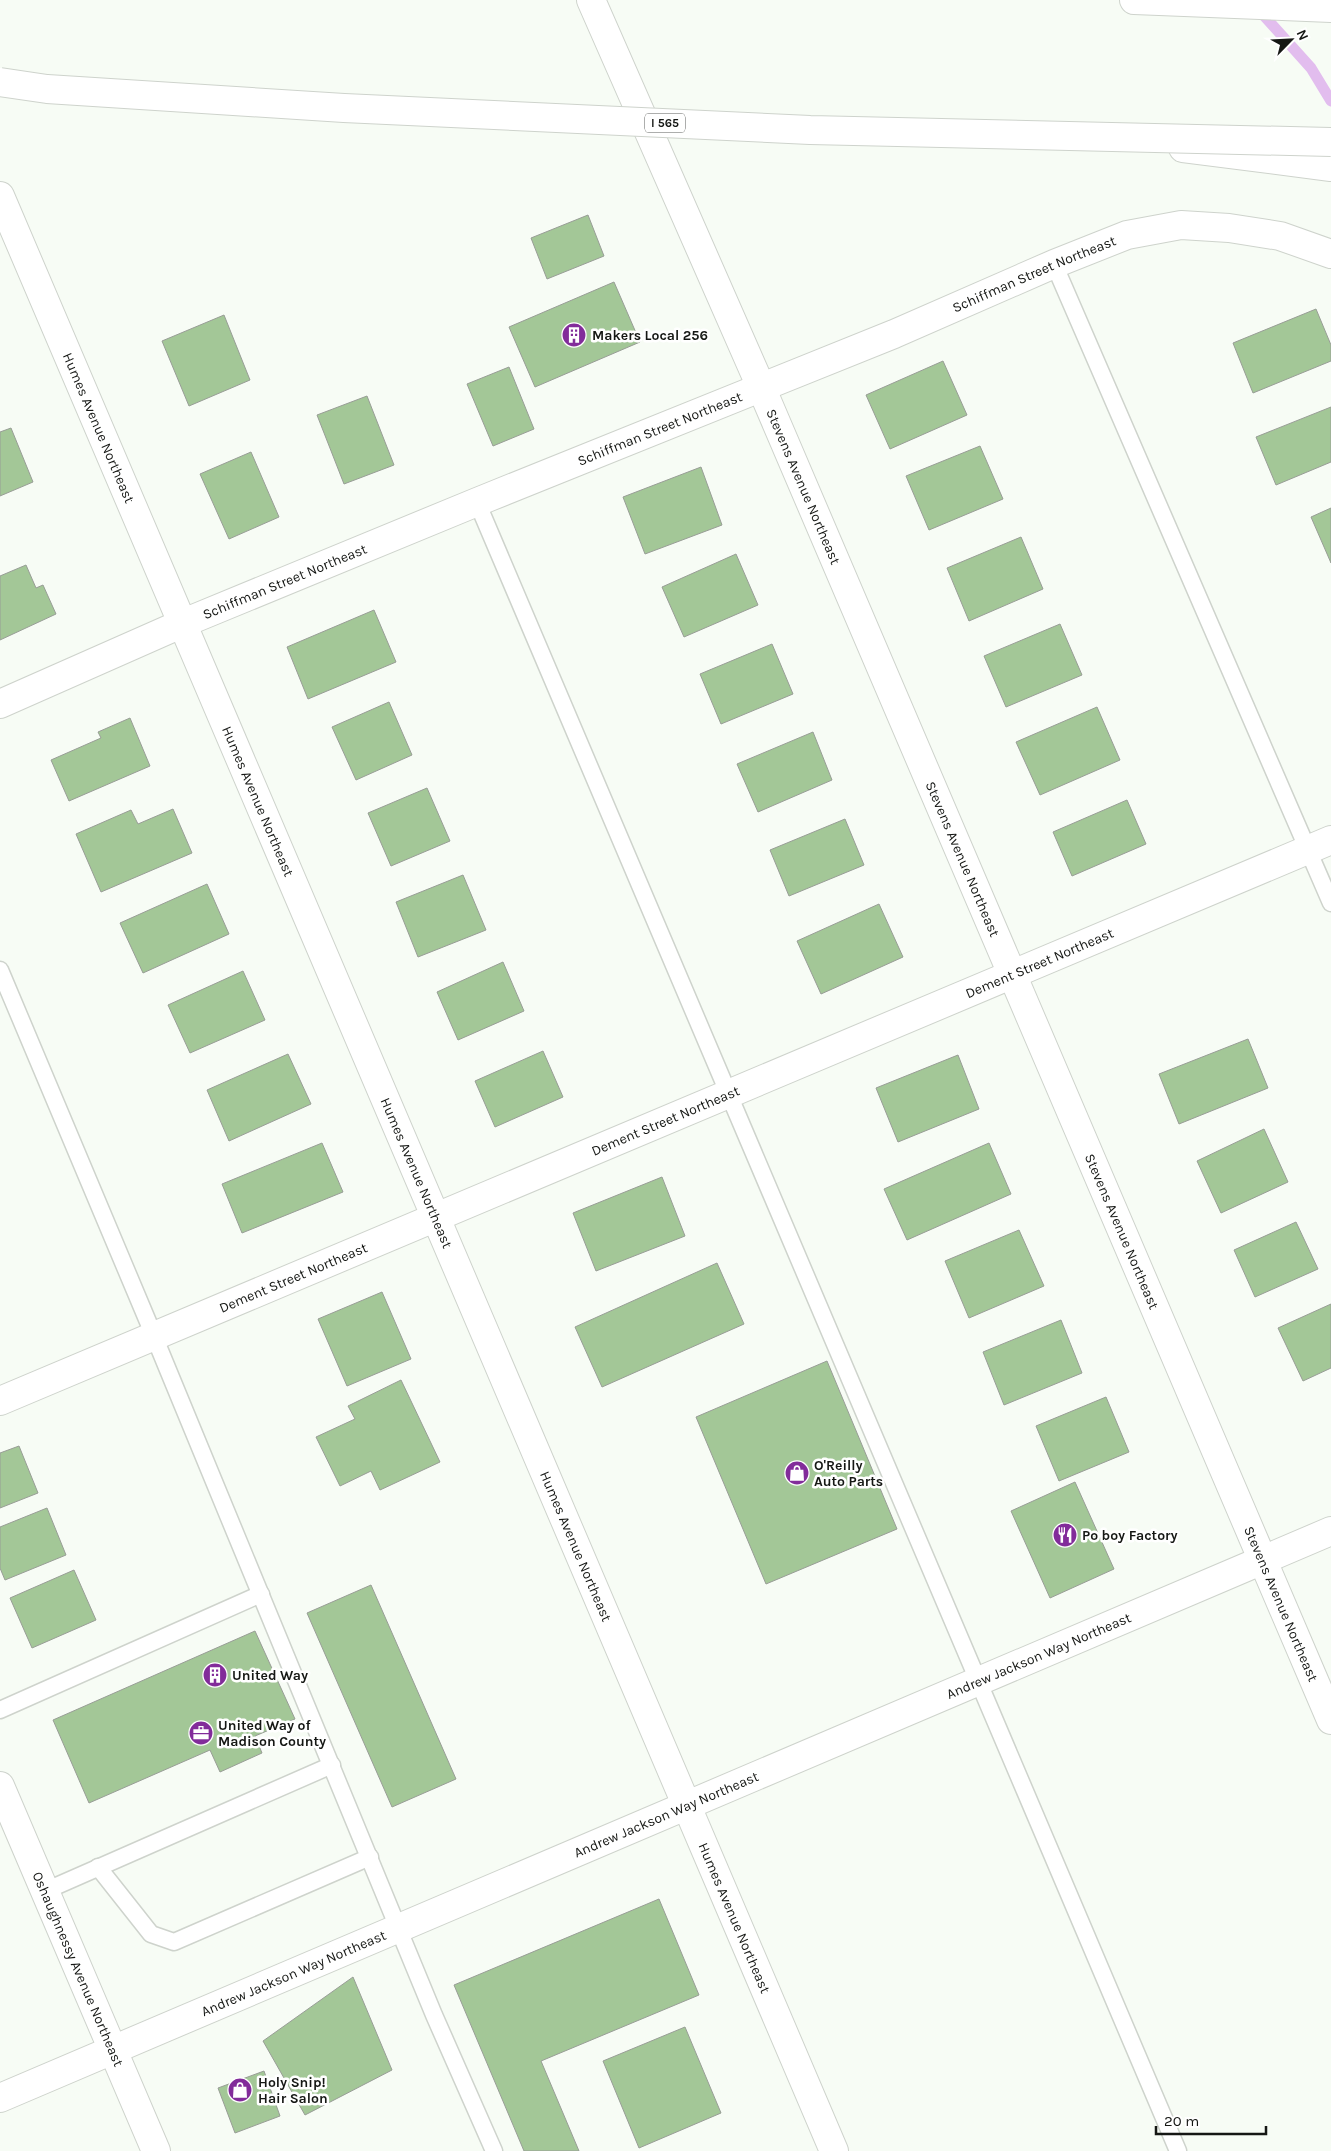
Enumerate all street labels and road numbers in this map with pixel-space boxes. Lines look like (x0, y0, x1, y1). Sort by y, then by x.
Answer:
road number: I 565 (645, 114, 685, 132)
street label: Schiffman Street Northeast (950, 232, 1118, 316)
street label: Humes Avenue Northeast (59, 350, 138, 506)
street label: Schiffman Street Northeast (575, 388, 745, 470)
street label: Stevens Avenue Northeast (762, 406, 844, 567)
street label: Schiffman Street Northeast (200, 540, 369, 623)
street label: Humes Avenue Northeast (218, 724, 297, 879)
street label: Stevens Avenue Northeast (922, 779, 1003, 939)
street label: Dement Street Northeast (963, 925, 1116, 1002)
street label: Dement Street Northeast (589, 1082, 742, 1160)
street label: Humes Avenue Northeast (377, 1095, 456, 1251)
street label: Stevens Avenue Northeast (1081, 1151, 1162, 1312)
street label: Dement Street Northeast (217, 1239, 370, 1317)
street label: Humes Avenue Northeast (536, 1469, 615, 1624)
street label: Stevens Avenue Northeast (1240, 1524, 1322, 1684)
street label: Andrew Jackson Way Northeast (944, 1609, 1134, 1703)
street label: Andrew Jackson Way Northeast (571, 1768, 761, 1862)
street label: Humes Avenue Northeast (695, 1840, 774, 1996)
street label: Oshaughnessy Avenue Northeast (29, 1869, 127, 2069)
street label: Andrew Jackson Way Northeast (199, 1927, 389, 2020)

